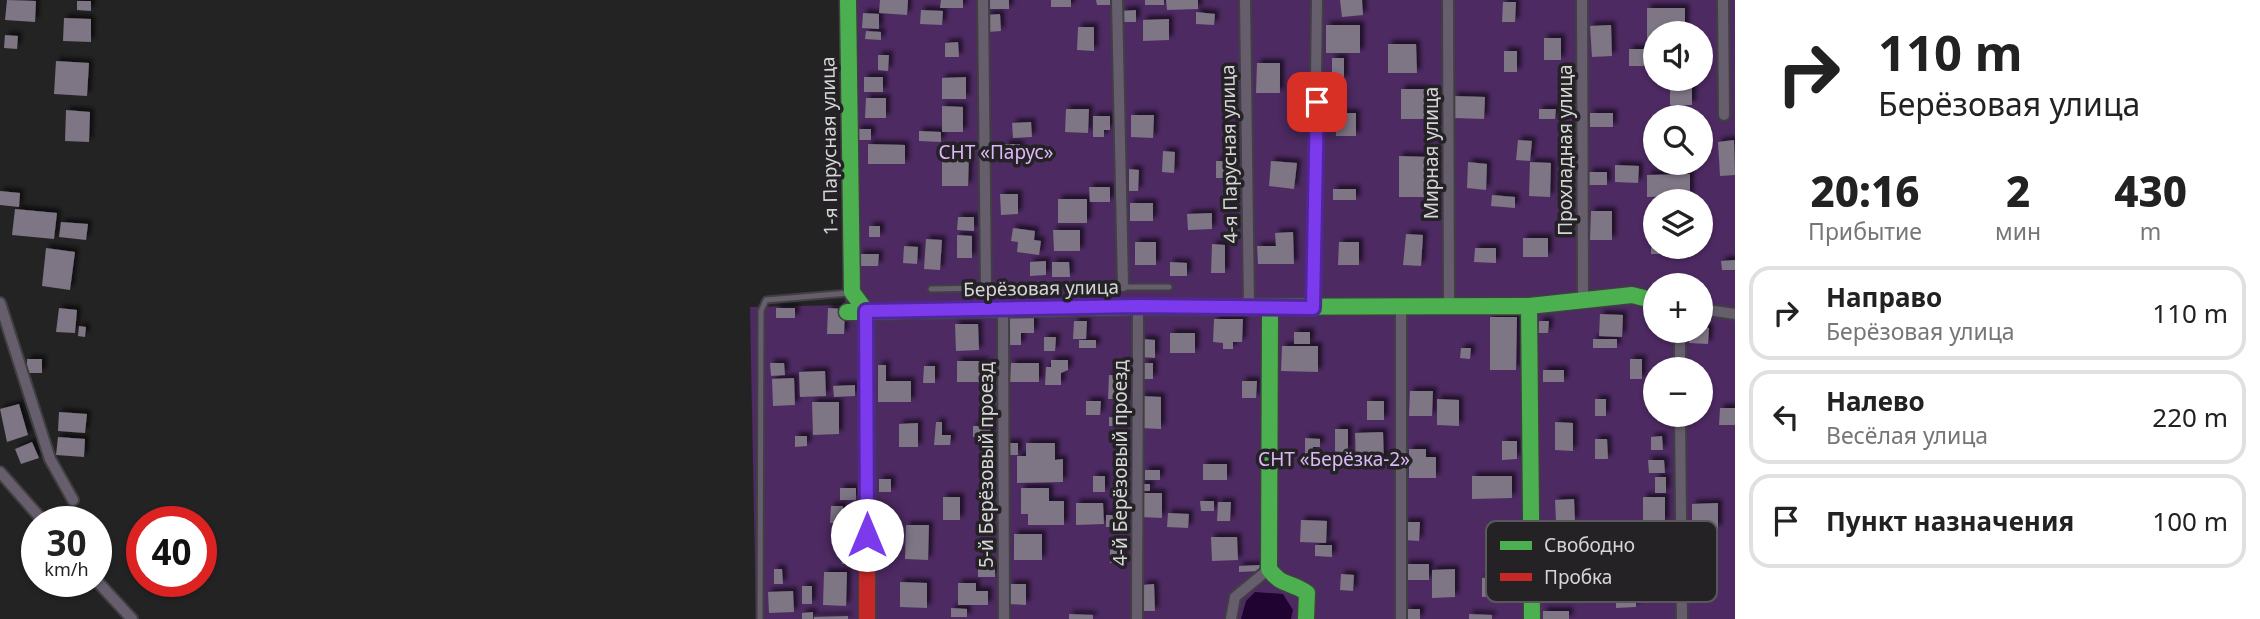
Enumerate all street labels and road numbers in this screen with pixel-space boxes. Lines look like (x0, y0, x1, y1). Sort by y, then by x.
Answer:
street label: 1-я Парусная улица (814, 56, 844, 236)
street label: 4-я Парусная улица (1214, 64, 1244, 244)
street label: Прохладная улица (1552, 64, 1578, 236)
street label: Мирная улица (1418, 87, 1444, 219)
street label: Берёзовая улица (963, 274, 1119, 302)
street label: 4-й Берёзовый проезд (1107, 360, 1133, 566)
street label: 5-й Берёзовый проезд (973, 362, 999, 568)

